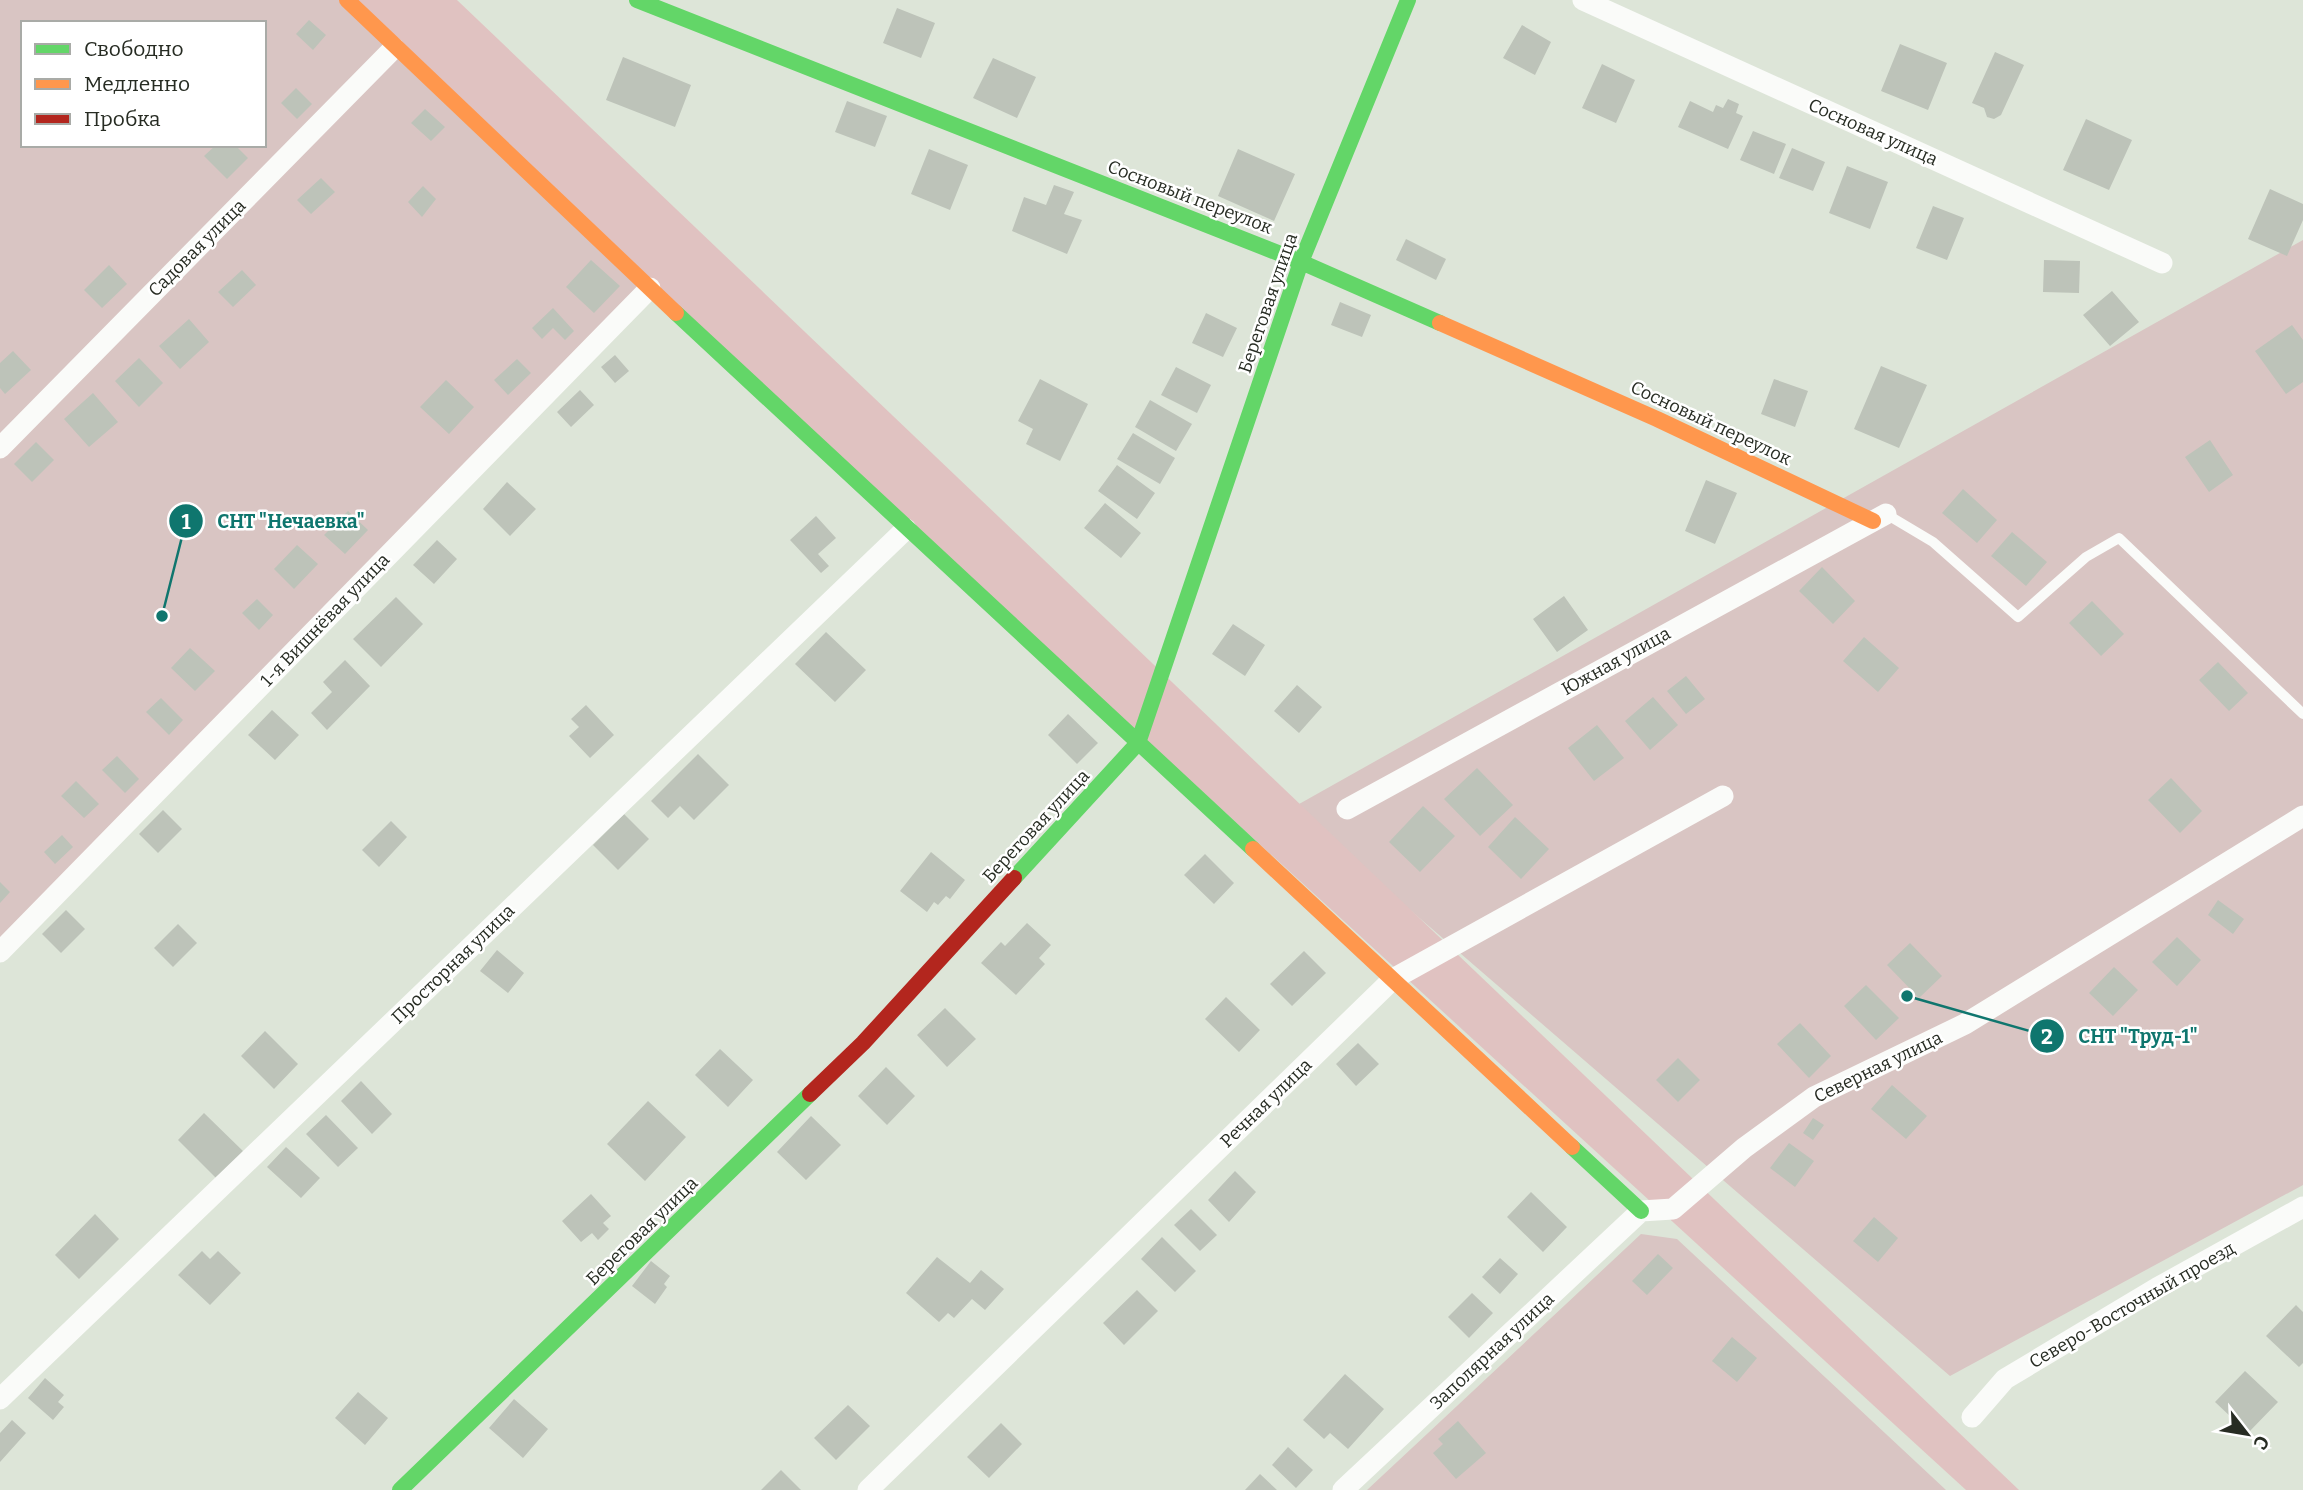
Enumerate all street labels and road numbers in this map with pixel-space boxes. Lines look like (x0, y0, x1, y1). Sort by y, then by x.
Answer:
street label: Сосновая улица (1805, 94, 1941, 170)
street label: Сосновый переулок (1104, 155, 1276, 239)
street label: Садовая улица (144, 195, 250, 301)
street label: Береговая улица (1234, 230, 1302, 376)
street label: Сосновый переулок (1627, 376, 1795, 470)
street label: 1-я Вишнёвая улица (256, 549, 394, 691)
street label: Южная улица (1558, 622, 1674, 700)
street label: Береговая улица (978, 765, 1094, 887)
street label: Просторная улица (387, 900, 519, 1028)
street label: Северная улица (1810, 1026, 1946, 1108)
street label: Речная улица (1216, 1054, 1316, 1152)
street label: Береговая улица (582, 1172, 702, 1290)
street label: Северо-Восточный проезд (2025, 1237, 2239, 1373)
street label: Заполярная улица (1425, 1288, 1559, 1414)

